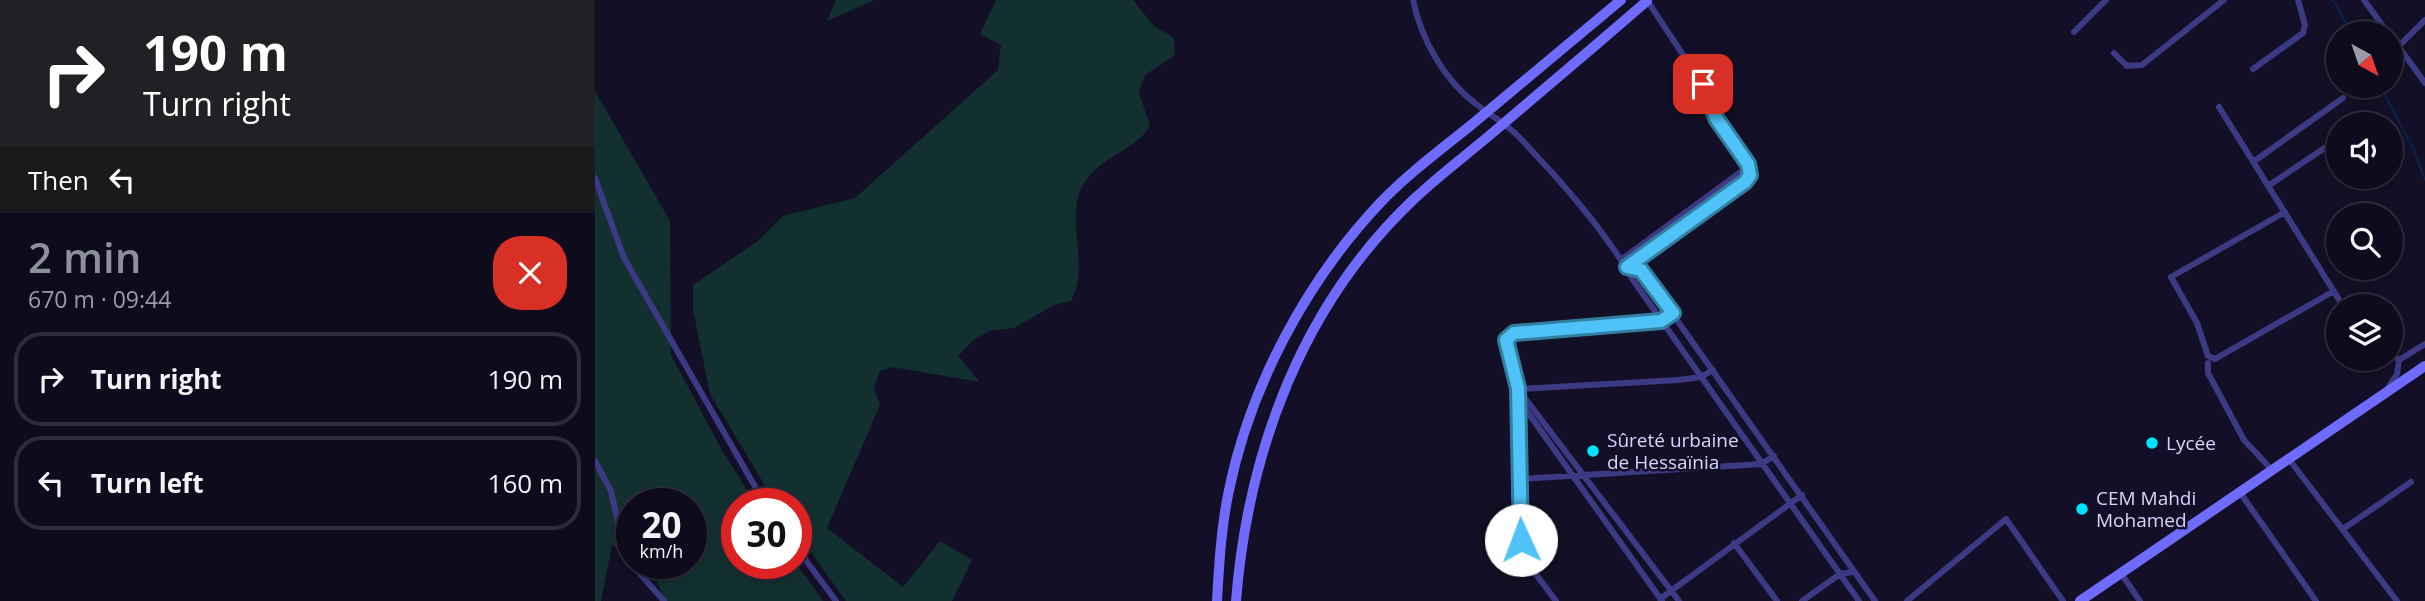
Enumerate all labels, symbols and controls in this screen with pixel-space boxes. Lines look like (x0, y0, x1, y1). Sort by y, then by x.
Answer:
text: 190 m (143, 19, 288, 85)
north arrow (2326, 21, 2403, 98)
map controls (2326, 21, 2403, 371)
icon: right (28, 28, 119, 119)
pin (1673, 54, 1733, 114)
icon: arrive (1684, 65, 1722, 103)
text: Turn right (143, 82, 291, 125)
button: sound (2326, 112, 2403, 189)
icon: left (103, 161, 141, 199)
text: Then (28, 162, 89, 198)
button: search (2326, 203, 2403, 280)
text: 2 min (28, 228, 141, 285)
button: close (493, 236, 567, 310)
text: 670 m · 09:44 (28, 283, 171, 315)
button: layers (2326, 294, 2403, 371)
icon: right (32, 360, 70, 398)
text: Turn right (91, 361, 222, 397)
text: 190 m (488, 361, 563, 397)
place label: Sûreté urbaine de Hessaïnia (1607, 427, 1739, 475)
place label: Lycée (2166, 430, 2216, 456)
marker: Lycée (2144, 435, 2160, 451)
marker: Sûreté urbaine de Hessaïnia (1585, 443, 1601, 459)
icon: left (32, 464, 70, 502)
text: Turn left (91, 465, 203, 501)
text: 160 m (488, 465, 563, 501)
place label: CEM Mahdi Mohamed (2096, 485, 2196, 533)
speed limit sign: 30 (721, 488, 812, 579)
text: 20 (641, 501, 682, 548)
marker: CEM Mahdi Mohamed (2074, 501, 2090, 517)
position arrow (1484, 503, 1558, 577)
text: km/h (640, 539, 683, 563)

